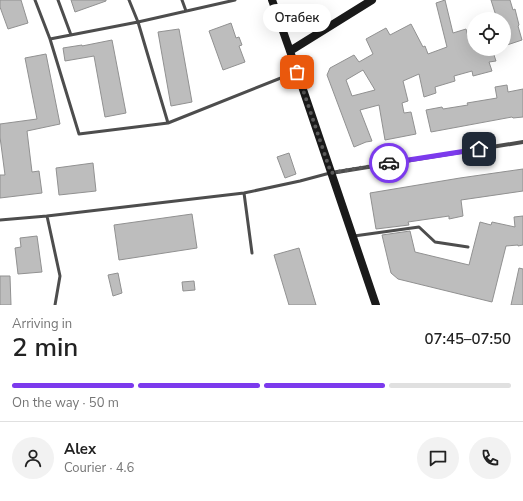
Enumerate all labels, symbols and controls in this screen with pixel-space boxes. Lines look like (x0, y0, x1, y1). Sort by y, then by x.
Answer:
callout: Отабек (263, 4, 331, 32)
text: Отабек (275, 9, 319, 27)
map controls (467, 12, 511, 56)
button: locate (467, 12, 511, 56)
pin (280, 55, 314, 89)
icon: bag (286, 61, 308, 83)
pin (462, 132, 496, 166)
icon: home (468, 138, 490, 160)
courier (369, 143, 409, 183)
icon: car (378, 152, 400, 174)
text: Arriving in (12, 315, 72, 333)
text: 07:45–07:50 (424, 329, 511, 349)
text: 2 min (12, 330, 78, 365)
text: On the way · 50 m (12, 394, 119, 412)
button: person (12, 437, 54, 479)
button: chat (417, 437, 459, 479)
button: phone (469, 437, 511, 479)
text: Alex (64, 439, 96, 459)
text: Courier · 4.6 (64, 459, 134, 477)

